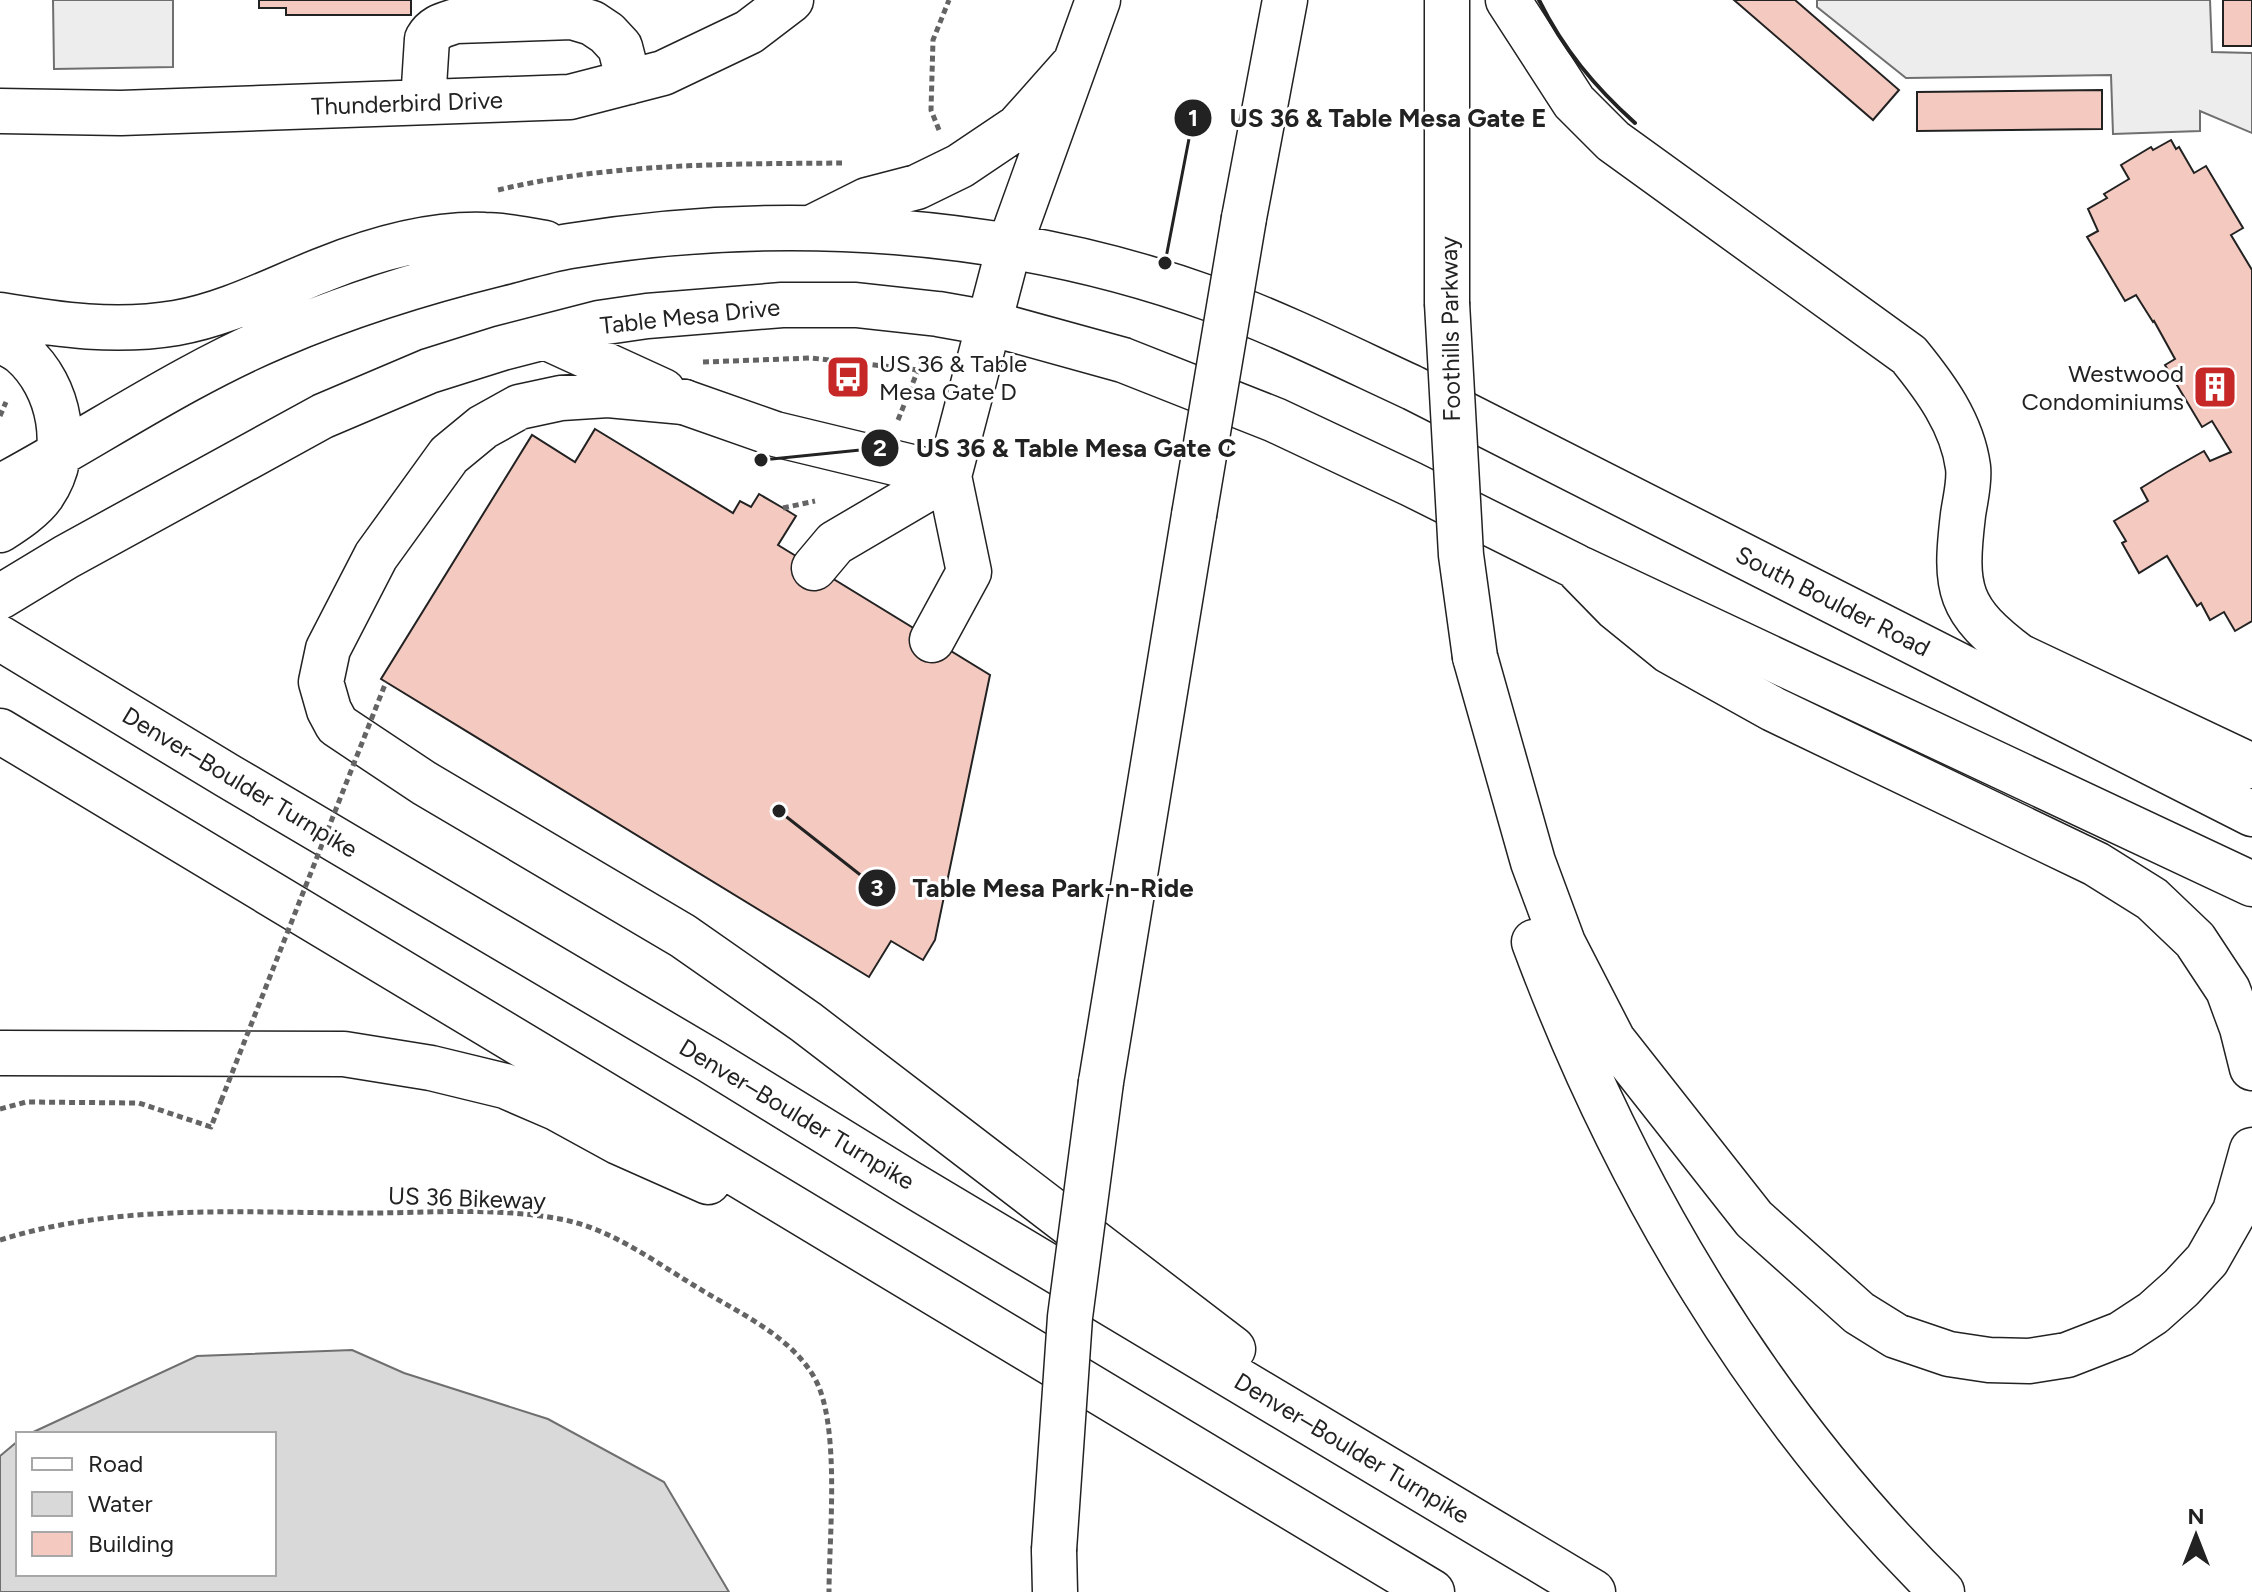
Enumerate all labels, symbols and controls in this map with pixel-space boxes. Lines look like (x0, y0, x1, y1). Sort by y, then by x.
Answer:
street label: Thunderbird Drive (311, 85, 503, 121)
callout: US 36 & Table Mesa Gate E (1173, 93, 1562, 143)
text: US 36 & Table Mesa Gate E (1230, 102, 1546, 134)
text: 1 (1188, 103, 1198, 132)
street label: Foothills Parkway (1434, 236, 1466, 422)
street label: Table Mesa Drive (599, 292, 781, 340)
place label: US 36 & Table Mesa Gate D (879, 349, 1027, 406)
bus stop icon: US 36 & Table Mesa Gate D (824, 353, 872, 401)
place label: Westwood Condominiums (2021, 359, 2184, 416)
building icon: Westwood Condominiums (2191, 363, 2239, 411)
callout: US 36 & Table Mesa Gate C (860, 423, 1252, 473)
text: US 36 & Table Mesa Gate C (916, 432, 1236, 464)
text: 2 (873, 433, 887, 462)
street label: South Boulder Road (1731, 539, 1935, 663)
street label: Denver–Boulder Turnpike (117, 700, 363, 864)
callout: Table Mesa Park-n-Ride (857, 863, 1210, 913)
text: Table Mesa Park-n-Ride (912, 872, 1194, 904)
text: 3 (870, 873, 884, 902)
street label: Denver–Boulder Turnpike (674, 1032, 920, 1196)
street label: US 36 Bikeway (388, 1181, 547, 1215)
street label: Denver–Boulder Turnpike (1229, 1366, 1475, 1530)
legend (16, 1432, 276, 1576)
text: Road (88, 1449, 143, 1478)
text: Water (88, 1489, 153, 1518)
north arrow (2156, 1496, 2236, 1576)
text: N (2187, 1503, 2205, 1530)
text: Building (88, 1529, 174, 1558)

